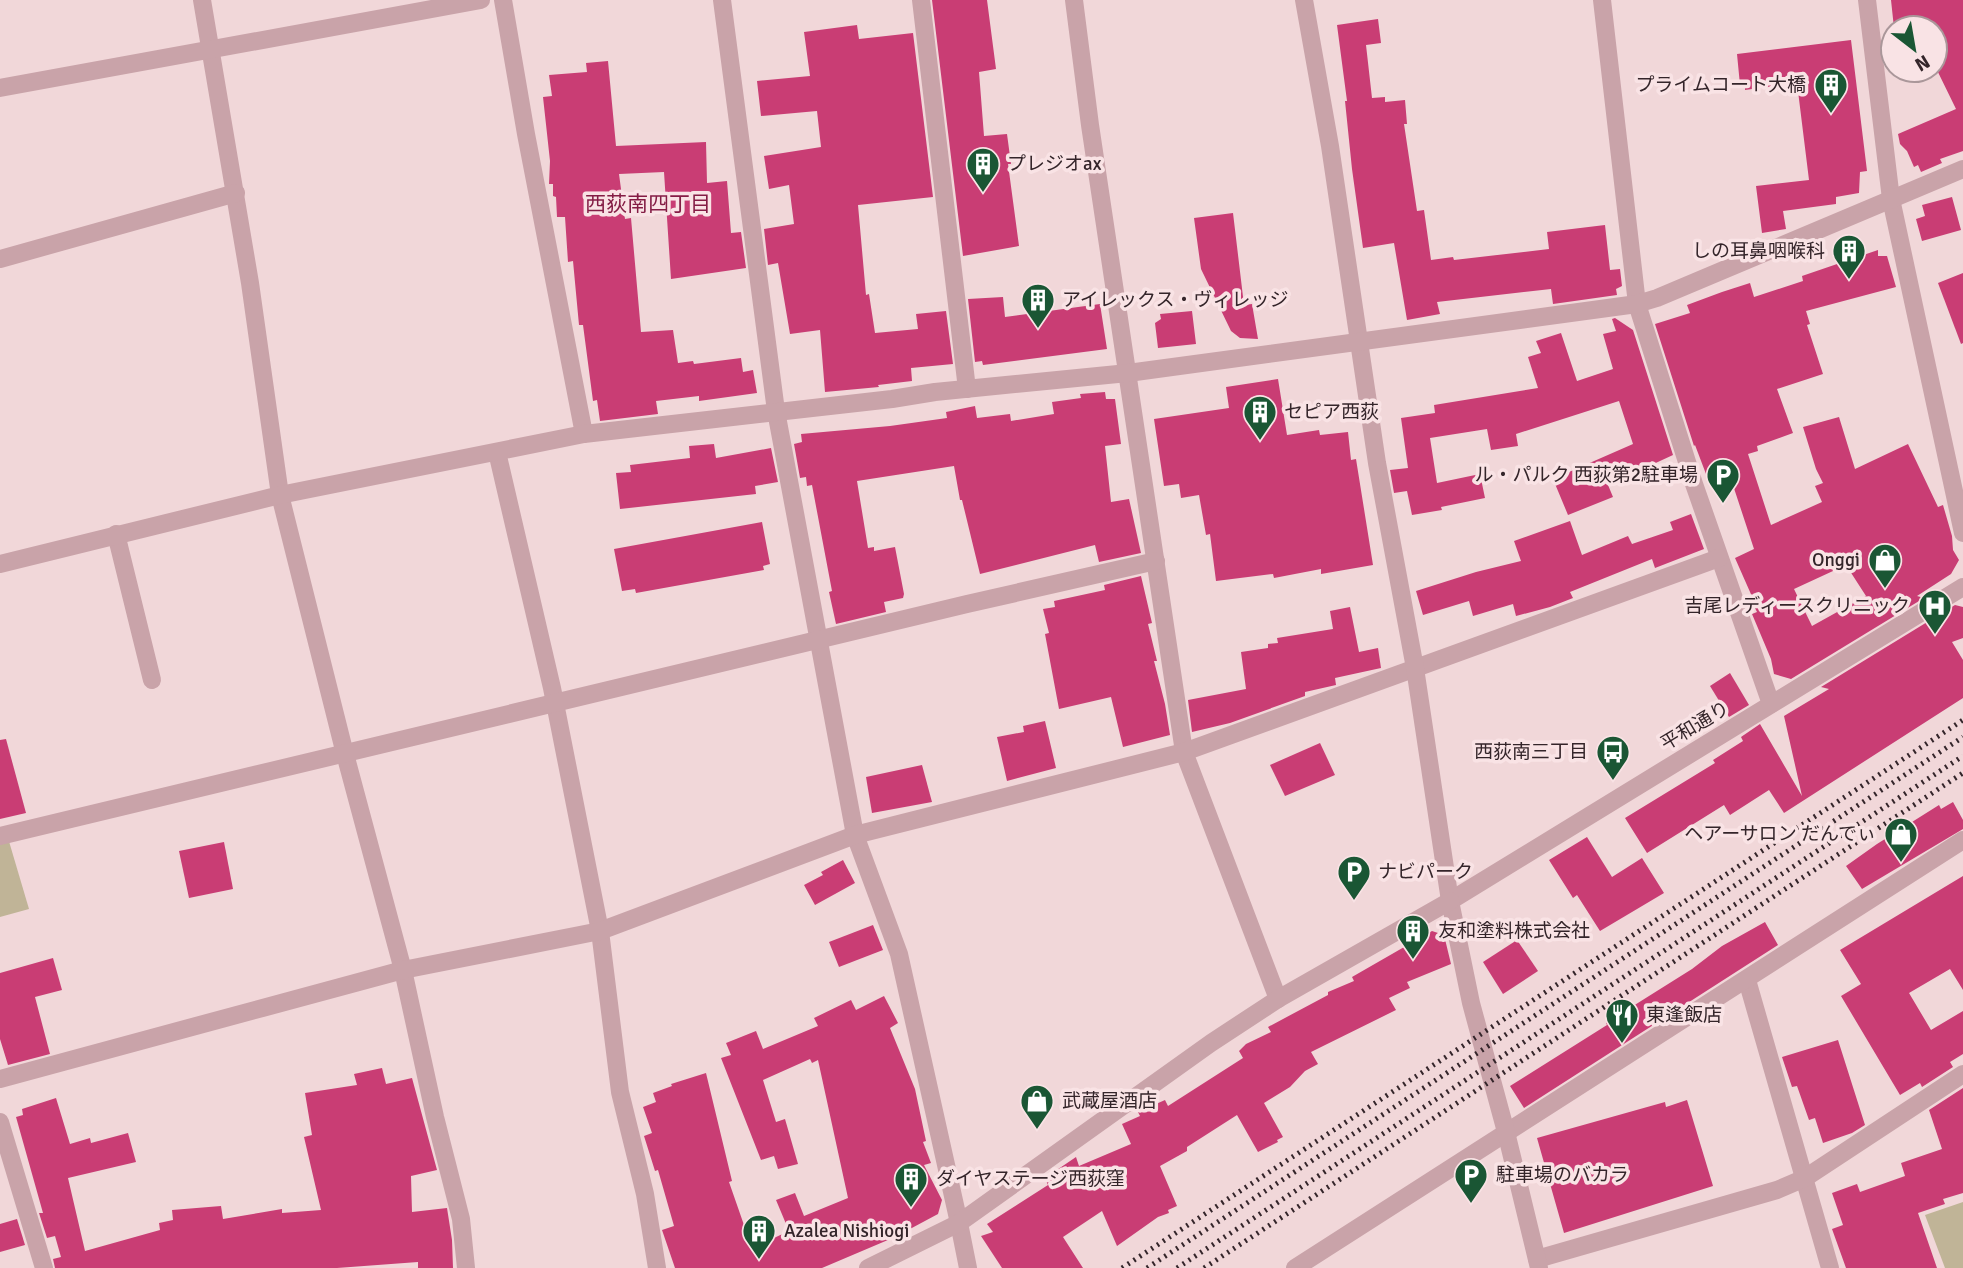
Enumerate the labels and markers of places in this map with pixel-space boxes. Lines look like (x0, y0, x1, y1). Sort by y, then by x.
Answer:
building icon: プライムコート大橋 (1812, 66, 1850, 115)
place label: プライムコート大橋 (1635, 73, 1806, 97)
building icon: プレジオax (964, 145, 1002, 194)
place label: プレジオax (1007, 152, 1102, 176)
building icon: しの耳鼻咽喉科 (1830, 232, 1868, 281)
place label: しの耳鼻咽喉科 (1692, 239, 1825, 263)
building icon: アイレックス・ヴィレッジ (1019, 281, 1057, 330)
place label: アイレックス・ヴィレッジ (1062, 288, 1288, 312)
building icon: セピア西荻 (1241, 393, 1279, 442)
place label: セピア西荻 (1284, 400, 1379, 424)
parking icon: ル・パルク 西荻第2駐車場 (1704, 456, 1742, 505)
place label: ル・パルク 西荻第2駐車場 (1475, 463, 1698, 487)
shop icon: Onggi (1866, 541, 1904, 590)
place label: Onggi (1812, 548, 1860, 572)
hospital icon: 吉尾レディースクリニック (1916, 587, 1954, 636)
place label: 吉尾レディースクリニック (1684, 594, 1910, 618)
bus stop icon: 西荻南三丁目 (1594, 733, 1632, 782)
place label: 西荻南三丁目 (1474, 740, 1588, 764)
shop icon: ヘアーサロン だんでぃ (1882, 815, 1920, 864)
place label: ヘアーサロン だんでぃ (1684, 822, 1876, 846)
parking icon: ナビパーク (1335, 853, 1373, 902)
place label: ナビパーク (1378, 860, 1473, 884)
building icon: 友和塗料株式会社 (1394, 912, 1432, 961)
place label: 友和塗料株式会社 (1438, 919, 1590, 943)
restaurant icon: 東逢飯店 (1603, 996, 1641, 1045)
place label: 東逢飯店 (1646, 1003, 1722, 1027)
shop icon: 武蔵屋酒店 (1018, 1082, 1056, 1131)
place label: 武蔵屋酒店 (1062, 1089, 1157, 1113)
parking icon: 駐車場のバカラ (1452, 1156, 1490, 1205)
building icon: ダイヤステージ西荻窪 (892, 1160, 930, 1209)
place label: 駐車場のバカラ (1496, 1163, 1629, 1187)
place label: ダイヤステージ西荻窪 (936, 1167, 1125, 1191)
building icon: Azalea Nishiogi (740, 1212, 778, 1261)
place label: Azalea Nishiogi (784, 1219, 909, 1243)

